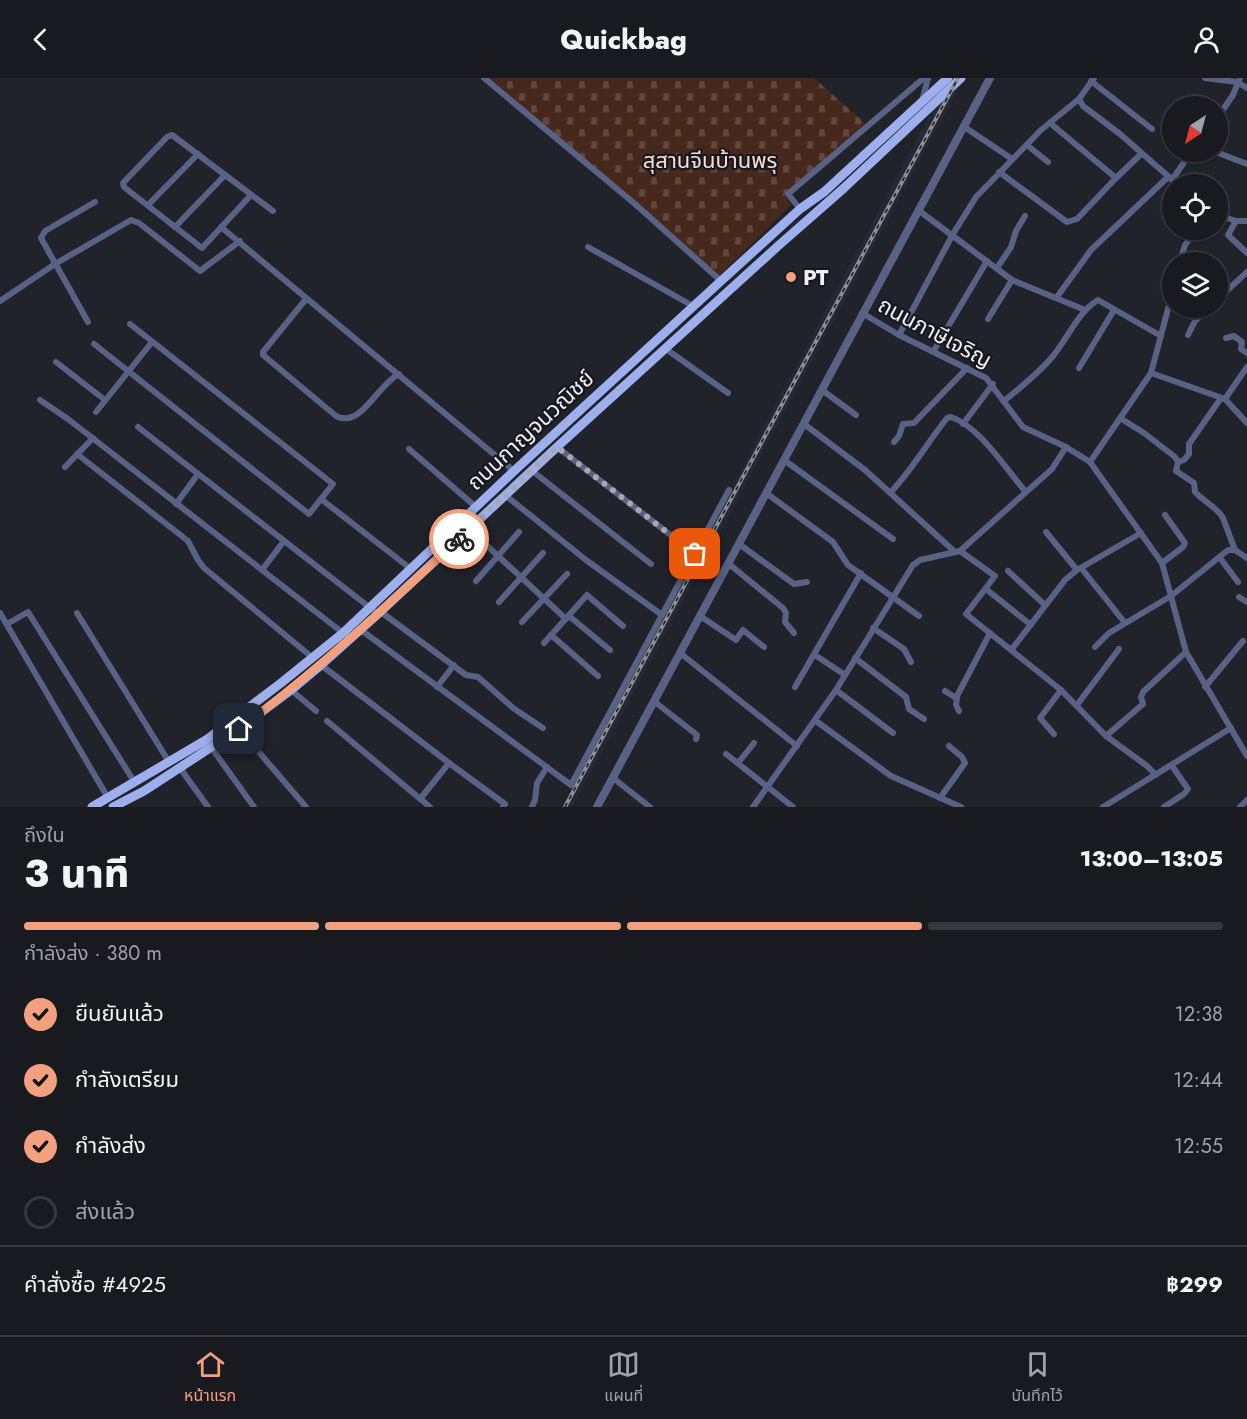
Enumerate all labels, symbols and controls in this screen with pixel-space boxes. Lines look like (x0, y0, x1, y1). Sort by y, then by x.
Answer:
text: Quickbag (560, 20, 687, 59)
icon: back (24, 23, 57, 56)
icon: person (1190, 23, 1223, 56)
north arrow (1162, 96, 1228, 162)
map controls (1162, 96, 1228, 318)
park label: สุสานจีนบ้านพรุ (643, 144, 777, 176)
button: locate (1162, 174, 1228, 240)
button: layers (1162, 252, 1228, 318)
place label: PT (803, 261, 829, 293)
marker: PT (784, 270, 798, 284)
street label: ถนนภาษีเจริญ (872, 289, 998, 375)
street label: ถนนกาญจนวณิชย์ (459, 362, 601, 497)
courier (429, 509, 489, 569)
icon: bike (443, 523, 476, 556)
pin (669, 528, 720, 579)
icon: bag (678, 537, 711, 570)
pin (213, 703, 264, 754)
icon: home (222, 712, 255, 745)
text: ถึงใน (24, 821, 65, 850)
text: 13:00–13:05 (1080, 842, 1223, 874)
text: 3 นาที (24, 845, 129, 902)
text: กำลังส่ง · 380 m (24, 939, 162, 968)
text: ยืนยันแล้ว (75, 997, 164, 1029)
icon: check (24, 998, 57, 1031)
text: 12:38 (1175, 1000, 1223, 1029)
text: กำลังเตรียม (75, 1063, 179, 1095)
icon: check (24, 1064, 57, 1097)
text: 12:44 (1173, 1066, 1223, 1095)
text: กำลังส่ง (75, 1129, 146, 1161)
icon: check (24, 1130, 57, 1163)
text: 12:55 (1174, 1132, 1223, 1161)
text: ส่งแล้ว (75, 1195, 135, 1227)
text: คำสั่งซื้อ #4925 (24, 1268, 166, 1300)
text: ฿299 (1166, 1268, 1223, 1300)
tab: หน้าแรก (184, 1348, 236, 1408)
tab: แผนที่ (604, 1348, 643, 1408)
tab: บันทึกไว้ (1011, 1348, 1063, 1408)

